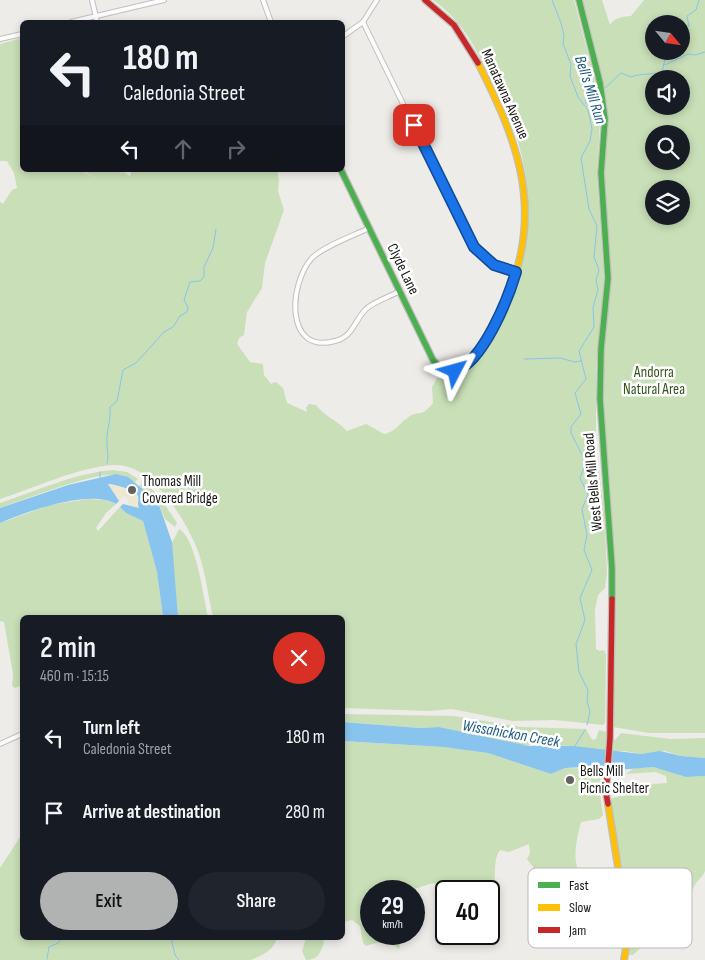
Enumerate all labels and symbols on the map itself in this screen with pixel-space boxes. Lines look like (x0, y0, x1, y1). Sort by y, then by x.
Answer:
north arrow (645, 15, 690, 60)
street label: Manatawna Avenue (477, 46, 533, 142)
water label: Bell's Mill Run (570, 53, 610, 127)
pin (393, 104, 435, 146)
street label: Clyde Lane (383, 240, 423, 298)
position arrow (428, 344, 480, 396)
park label: Andorra Natural Area (623, 363, 685, 399)
street label: West Bells Mill Road (579, 432, 607, 532)
place label: Thomas Mill Covered Bridge (142, 472, 218, 508)
marker: Thomas Mill Covered Bridge (126, 484, 138, 496)
water label: Wissahickon Creek (461, 716, 562, 752)
place label: Bells Mill Picnic Shelter (580, 762, 650, 798)
marker: Bells Mill Picnic Shelter (564, 774, 576, 786)
legend (528, 868, 692, 948)
text: Fast (569, 877, 589, 894)
speed limit sign: 40 (435, 880, 500, 945)
text: Slow (569, 899, 591, 916)
text: Jam (568, 922, 586, 939)

